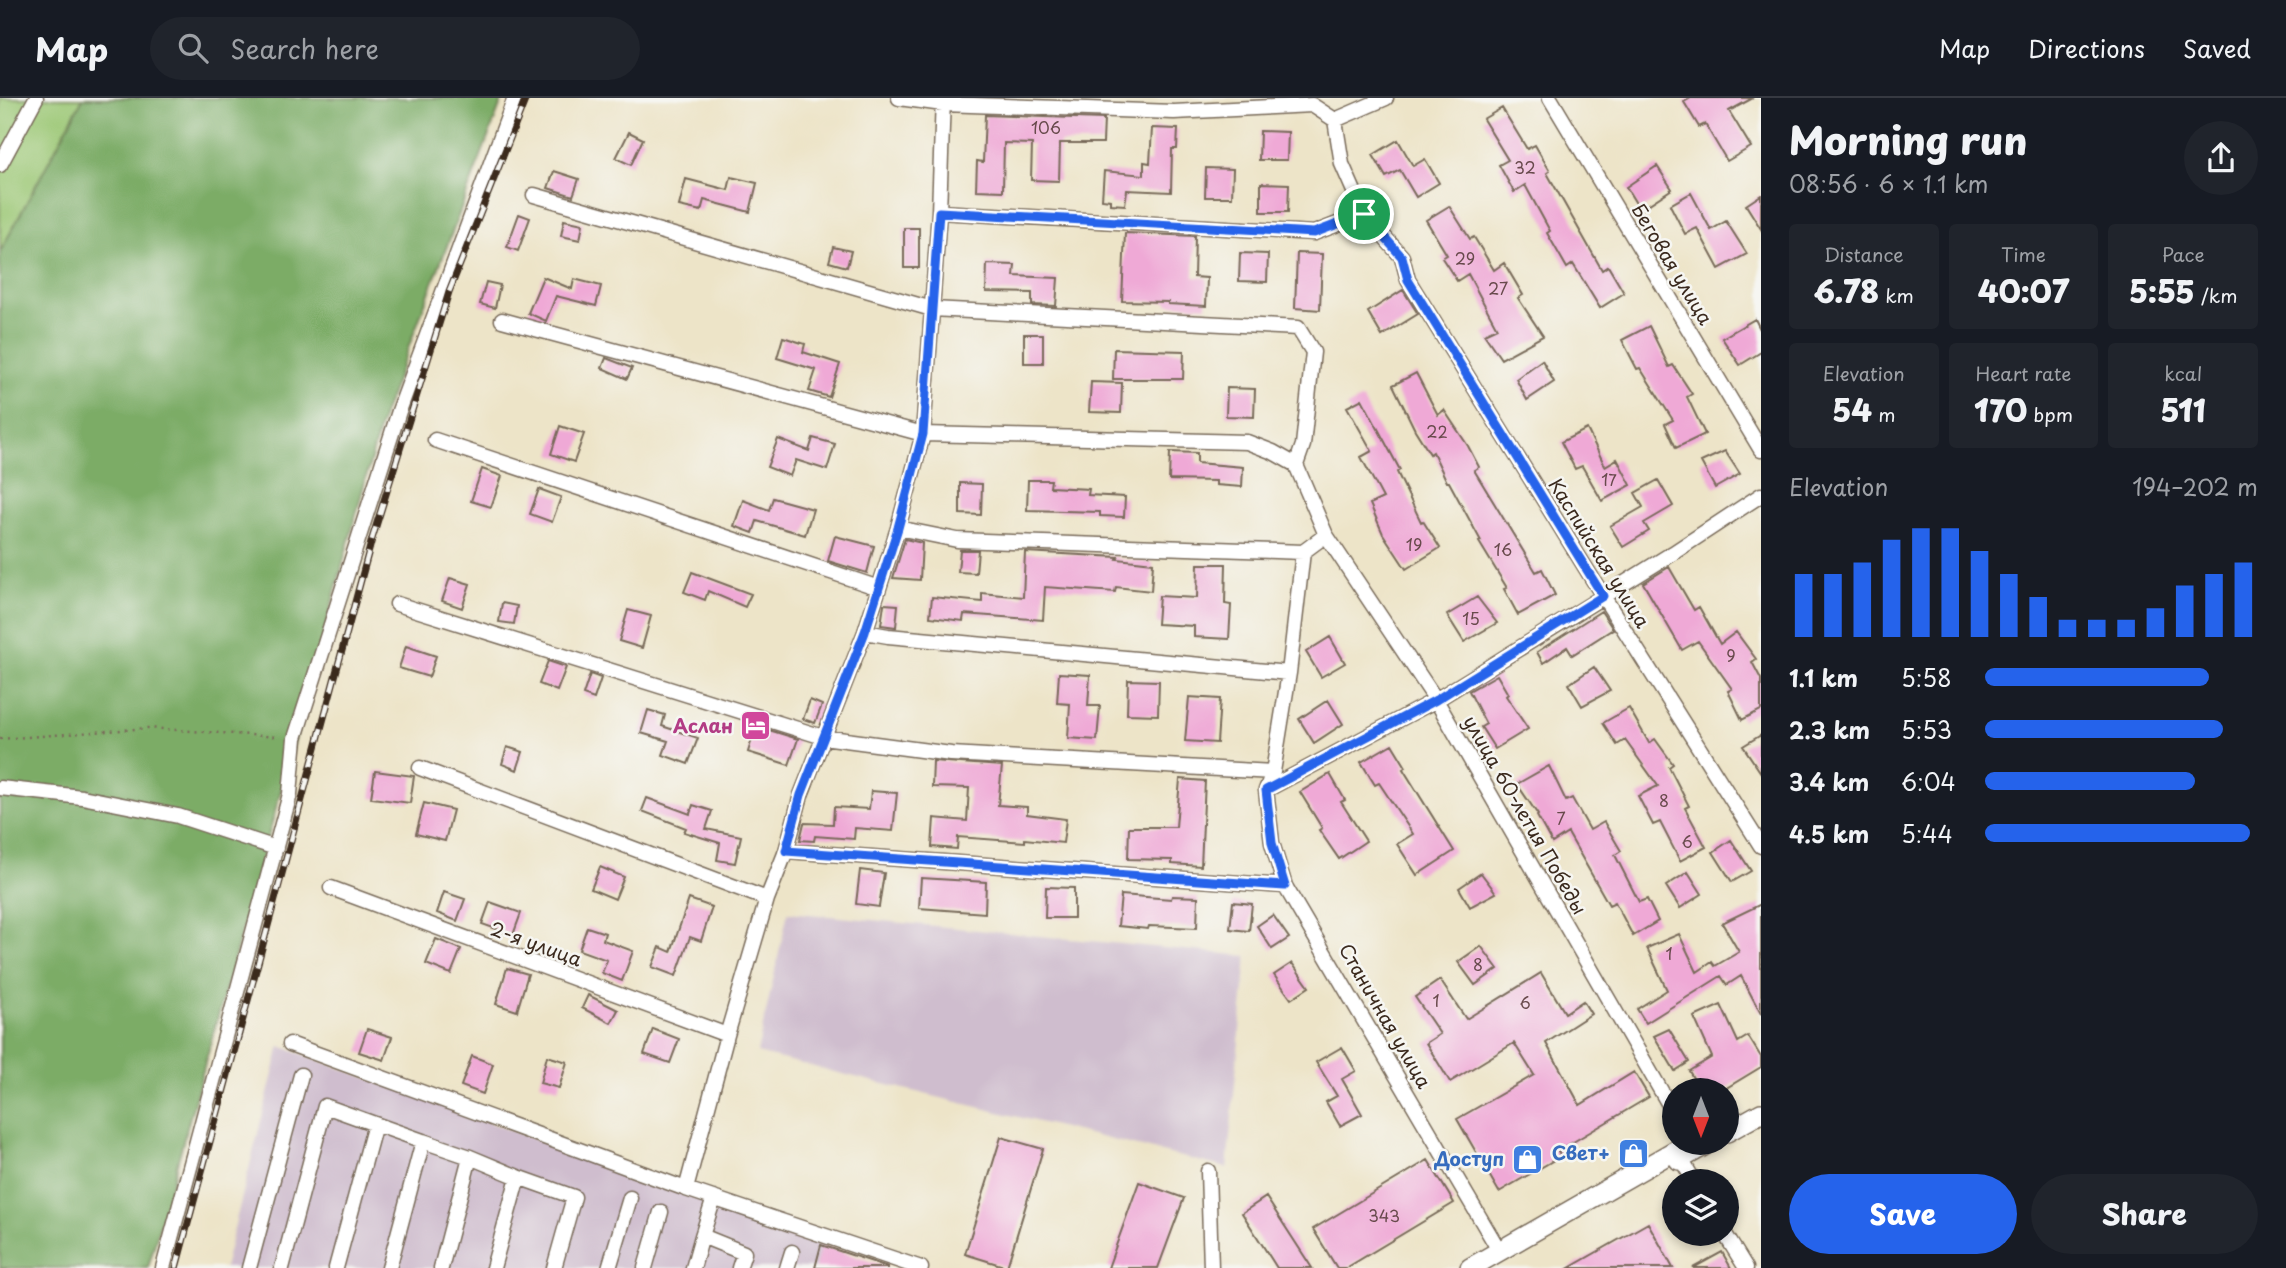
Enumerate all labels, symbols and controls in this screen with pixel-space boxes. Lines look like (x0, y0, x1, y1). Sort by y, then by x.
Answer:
search box (150, 17, 640, 80)
text: Map (35, 23, 108, 73)
icon: search (174, 29, 212, 67)
text: Search here (230, 29, 379, 68)
text: Map (1939, 30, 1990, 66)
text: Directions (2028, 30, 2145, 66)
text: Saved (2183, 30, 2251, 66)
text: Morning run (1789, 111, 2027, 168)
house number: 106 (1031, 115, 1061, 139)
button: share (2184, 121, 2258, 195)
house number: 32 (1514, 155, 1536, 179)
text: 08:56 · 6 × 1.1 km (1789, 166, 1988, 201)
pin (1334, 184, 1394, 244)
icon: arrive (1345, 195, 1383, 233)
street label: Беговая улица (1625, 197, 1720, 330)
text: Distance (1824, 240, 1904, 268)
text: Time (2001, 240, 2046, 268)
text: Pace (2162, 240, 2205, 268)
house number: 29 (1455, 246, 1475, 270)
text: 6.78 (1814, 268, 1879, 313)
text: 40:07 (1978, 268, 2069, 313)
text: 5:55 (2129, 268, 2195, 313)
house number: 27 (1488, 276, 1508, 300)
text: km (1879, 281, 1914, 309)
text: /km (2195, 281, 2237, 309)
text: Elevation (1823, 359, 1905, 387)
text: Heart rate (1976, 359, 2071, 387)
text: kcal (2164, 359, 2202, 387)
text: 54 (1832, 387, 1872, 432)
text: 170 (1974, 387, 2027, 432)
text: 511 (2160, 387, 2206, 432)
text: m (1872, 400, 1895, 428)
text: bpm (2027, 400, 2073, 428)
house number: 22 (1426, 419, 1448, 443)
house number: 17 (1601, 467, 1617, 491)
text: Elevation (1789, 469, 1888, 504)
text: 194–202 m (2132, 469, 2258, 504)
street label: Каспийская улица (1542, 472, 1657, 633)
house number: 19 (1406, 532, 1422, 556)
house number: 16 (1494, 537, 1512, 561)
house number: 15 (1462, 606, 1480, 630)
house number: 9 (1726, 643, 1736, 667)
text: 1.1 km (1789, 660, 1858, 695)
text: 5:58 (1901, 660, 1952, 695)
hotel icon: Аслан (739, 709, 773, 743)
street label: улица 60-летия Победы (1457, 710, 1594, 919)
place label: Аслан (673, 711, 733, 739)
text: 2.3 km (1789, 712, 1870, 747)
text: 5:53 (1901, 712, 1952, 747)
text: 3.4 km (1789, 764, 1869, 799)
text: 6:04 (1901, 764, 1956, 799)
house number: 8 (1659, 788, 1669, 812)
house number: 7 (1556, 806, 1566, 830)
text: 4.5 km (1789, 816, 1869, 851)
text: 5:44 (1901, 816, 1953, 851)
house number: 6 (1681, 829, 1693, 853)
street label: 2-я улица (487, 914, 586, 973)
street label: Станичная улица (1333, 938, 1439, 1093)
house number: 1 (1665, 941, 1673, 965)
house number: 8 (1473, 952, 1483, 976)
house number: 1 (1432, 988, 1440, 1012)
house number: 6 (1519, 990, 1531, 1014)
north arrow (1662, 1078, 1740, 1155)
map controls (1662, 1078, 1739, 1246)
shop icon: Свет+ (1616, 1136, 1650, 1170)
place label: Свет+ (1552, 1138, 1610, 1166)
shop icon: Доступ (1510, 1142, 1544, 1176)
place label: Доступ (1434, 1144, 1504, 1172)
button: layers (1662, 1169, 1739, 1246)
button: Save (1789, 1174, 2017, 1254)
button: Share (2031, 1174, 2258, 1254)
house number: 343 (1368, 1203, 1400, 1227)

